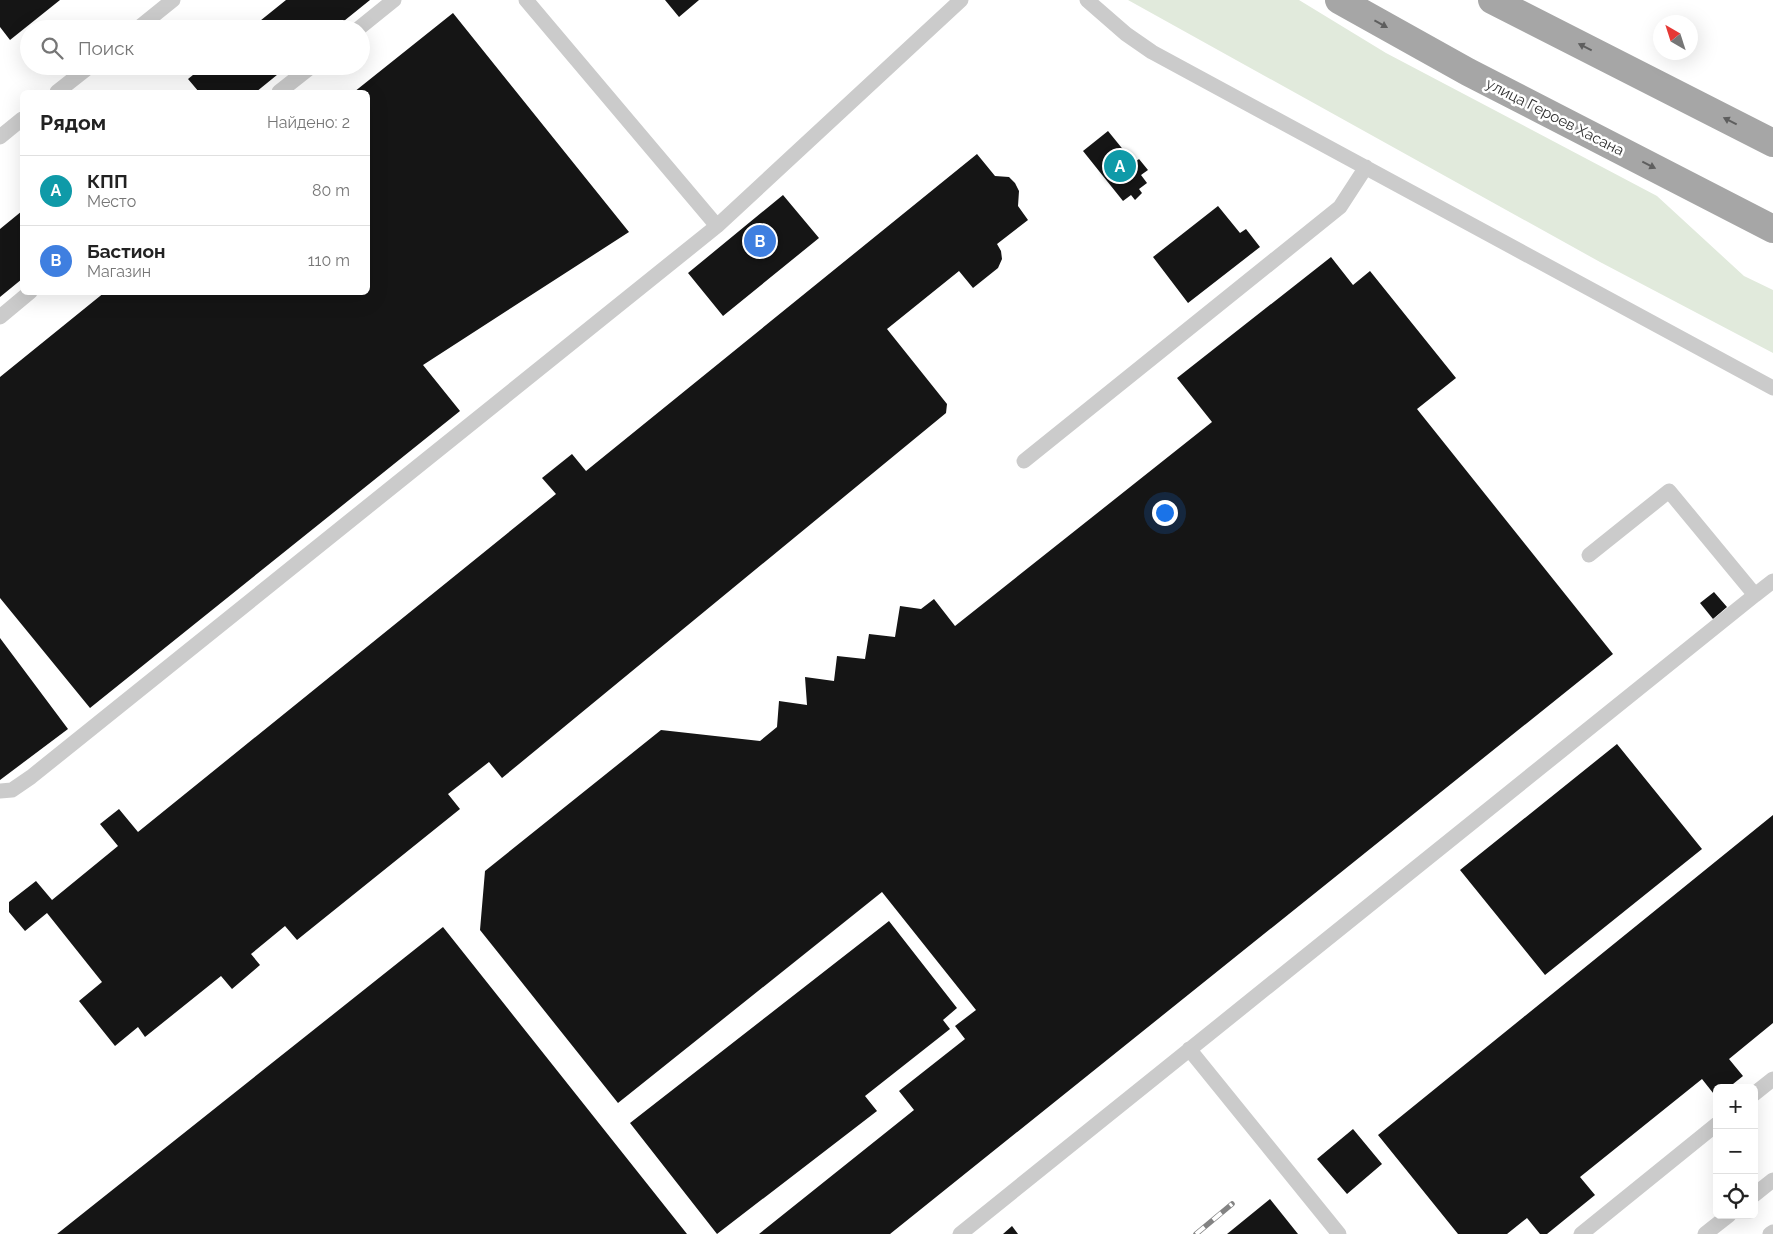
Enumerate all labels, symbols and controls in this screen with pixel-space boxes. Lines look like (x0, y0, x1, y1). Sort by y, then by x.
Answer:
north arrow (1653, 15, 1698, 60)
search box (20, 20, 370, 75)
one-way arrow (1374, 20, 1388, 28)
icon: search (38, 34, 66, 62)
text: Поиск (78, 37, 134, 59)
one-way arrow (1577, 43, 1592, 51)
street label: улица Героев Хасана (1483, 74, 1627, 160)
text: Рядом (40, 110, 106, 135)
text: Найдено: 2 (267, 113, 350, 132)
one-way arrow (1722, 117, 1737, 125)
pin: A (1104, 147, 1136, 185)
one-way arrow (1641, 161, 1656, 169)
text: КПП (87, 170, 128, 192)
text: A (51, 181, 61, 200)
text: 80 m (312, 181, 350, 200)
text: Место (87, 192, 136, 211)
pin: B (744, 222, 776, 260)
text: Бастион (87, 240, 165, 262)
text: B (51, 251, 61, 270)
text: 110 m (308, 251, 350, 270)
text: Магазин (87, 262, 151, 281)
your location (1152, 500, 1178, 526)
map controls (1713, 1084, 1758, 1219)
button: + (1713, 1084, 1758, 1129)
button: − (1713, 1129, 1758, 1174)
button: locate (1713, 1174, 1758, 1219)

